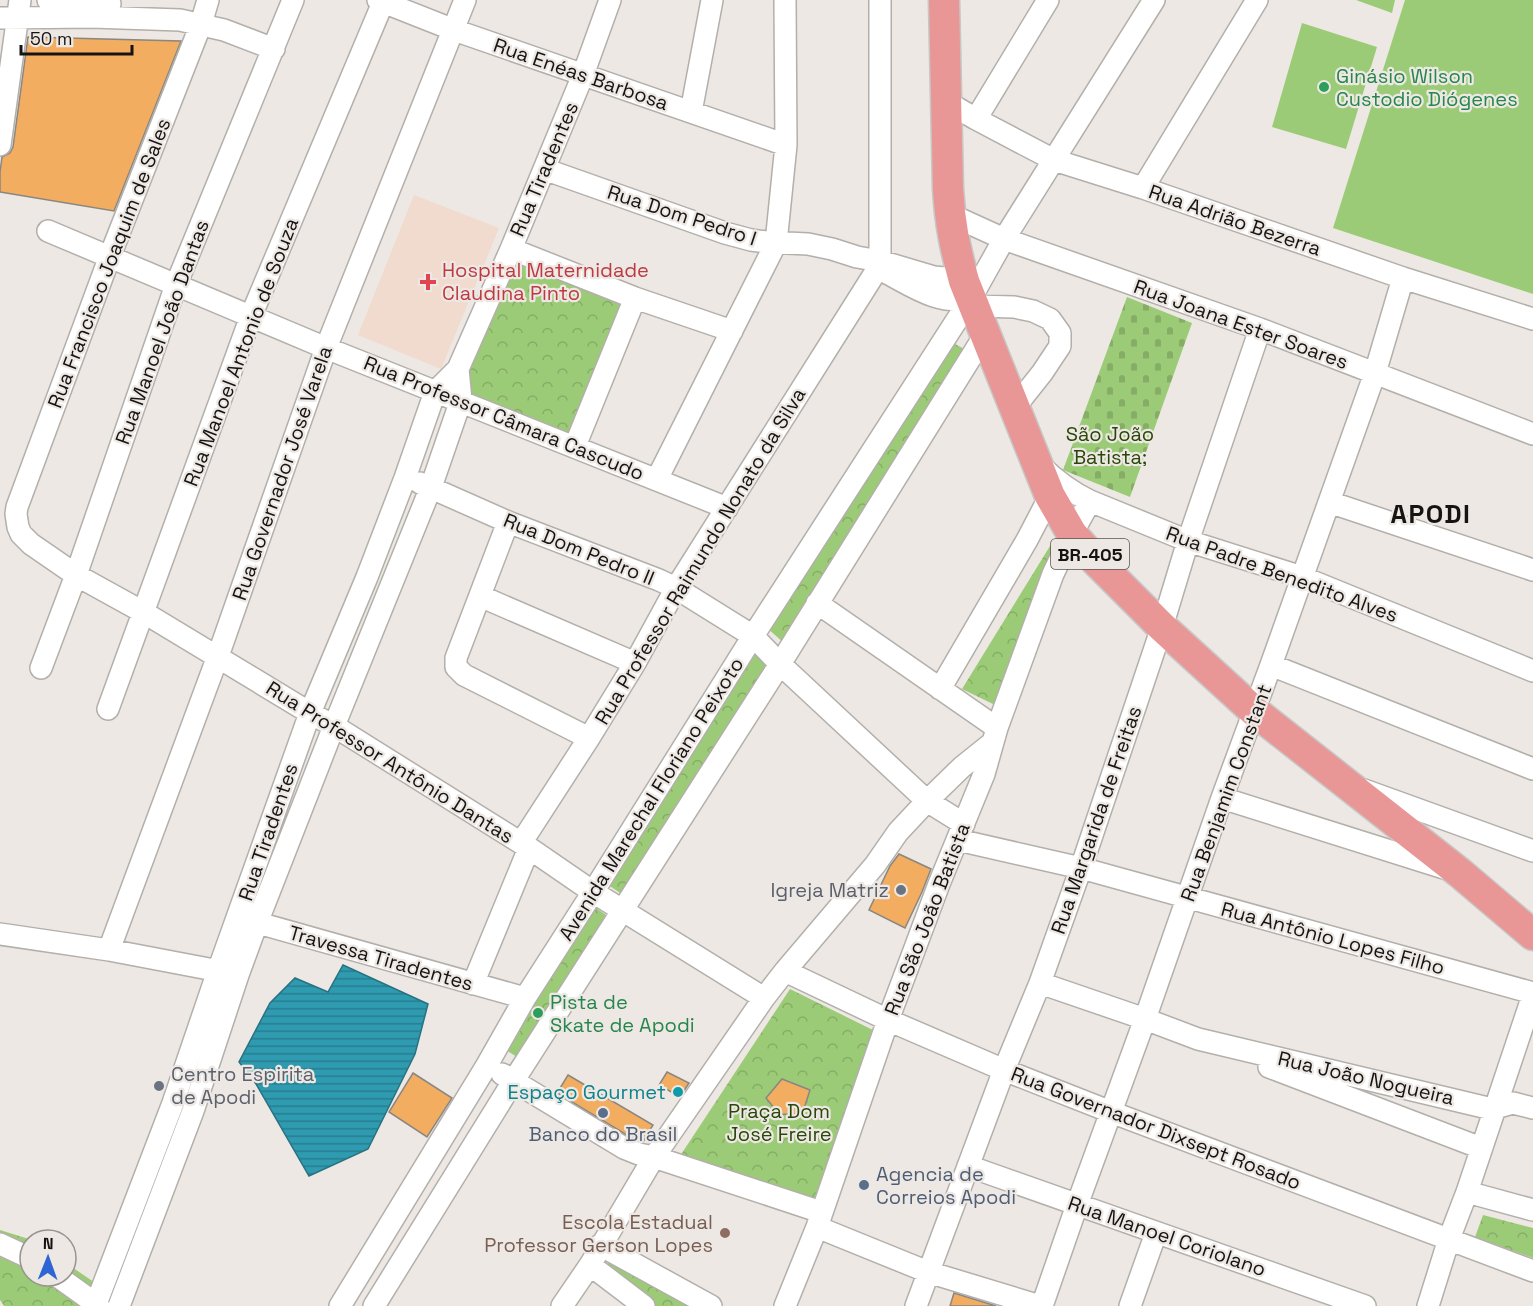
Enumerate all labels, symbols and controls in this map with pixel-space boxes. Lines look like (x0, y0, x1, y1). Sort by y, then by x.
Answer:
scale bar (21, 18, 132, 56)
text: 50 m (30, 27, 72, 50)
street label: Rua Enéas Barbosa (490, 32, 672, 116)
place label: Ginásio Wilson Custodio Diógenes (1336, 63, 1518, 112)
marker: Ginásio Wilson Custodio Diógenes (1317, 80, 1331, 94)
street label: Rua Tiradentes (504, 98, 584, 240)
street label: Rua Francisco Joaquim de Sales (42, 114, 176, 412)
street label: Rua Adrião Bezerra (1145, 178, 1325, 262)
street label: Rua Dom Pedro I (604, 179, 760, 251)
street label: Rua Manoel Antonio de Souza (178, 214, 304, 490)
street label: Rua Manoel João Dantas (109, 216, 215, 448)
place label: Hospital Maternidade Claudina Pinto (442, 257, 649, 306)
marker: Hospital Maternidade Claudina Pinto (419, 273, 437, 291)
street label: Rua Joana Ester Soares (1130, 273, 1352, 375)
street label: Rua Governador José Varela (226, 342, 338, 604)
street label: Rua Professor Câmara Cascudo (360, 350, 648, 486)
street label: Rua Professor Raimundo Nonato da Silva (589, 383, 811, 729)
park label: São João Batista; (1066, 421, 1154, 470)
district label: APODI (1391, 497, 1471, 531)
street label: Rua Dom Pedro II (500, 507, 658, 591)
street label: Rua Padre Benedito Alves (1163, 520, 1401, 628)
road number: BR-405 (1051, 539, 1129, 569)
street label: Avenida Marechal Floriano Peixoto (553, 652, 749, 946)
street label: Rua Professor Antônio Dantas (261, 675, 519, 849)
street label: Rua Benjamim Constant (1175, 681, 1277, 905)
street label: Rua Margarida de Freitas (1045, 703, 1147, 937)
street label: Rua Tiradentes (232, 760, 304, 904)
street label: Rua São João Batista (878, 819, 976, 1019)
place label: Igreja Matriz (770, 877, 889, 903)
marker: Igreja Matriz (894, 883, 908, 897)
street label: Rua Antônio Lopes Filho (1218, 896, 1448, 980)
street label: Travessa Tiradentes (286, 919, 476, 997)
place label: Pista de Skate de Apodi (550, 989, 695, 1038)
marker: Pista de Skate de Apodi (531, 1006, 545, 1020)
street label: Rua João Nogueira (1275, 1045, 1457, 1111)
place label: Centro Espirita de Apodi (171, 1061, 314, 1110)
street label: Rua Governador Dixsept Rosado (1007, 1061, 1305, 1195)
marker: Centro Espirita de Apodi (152, 1079, 166, 1093)
place label: Espaço Gourmet (507, 1079, 666, 1105)
marker: Espaço Gourmet (671, 1085, 685, 1099)
park label: Praça Dom José Freire (727, 1098, 831, 1147)
marker: Banco do Brasil (596, 1106, 610, 1120)
place label: Banco do Brasil (528, 1121, 678, 1147)
place label: Agencia de Correios Apodi (876, 1161, 1016, 1210)
marker: Agencia de Correios Apodi (857, 1178, 871, 1192)
street label: Rua Manoel Coriolano (1065, 1190, 1269, 1282)
place label: Escola Estadual Professor Gerson Lopes (484, 1209, 713, 1258)
marker: Escola Estadual Professor Gerson Lopes (718, 1226, 732, 1240)
north arrow (18, 1228, 78, 1288)
text: N (43, 1233, 54, 1254)

